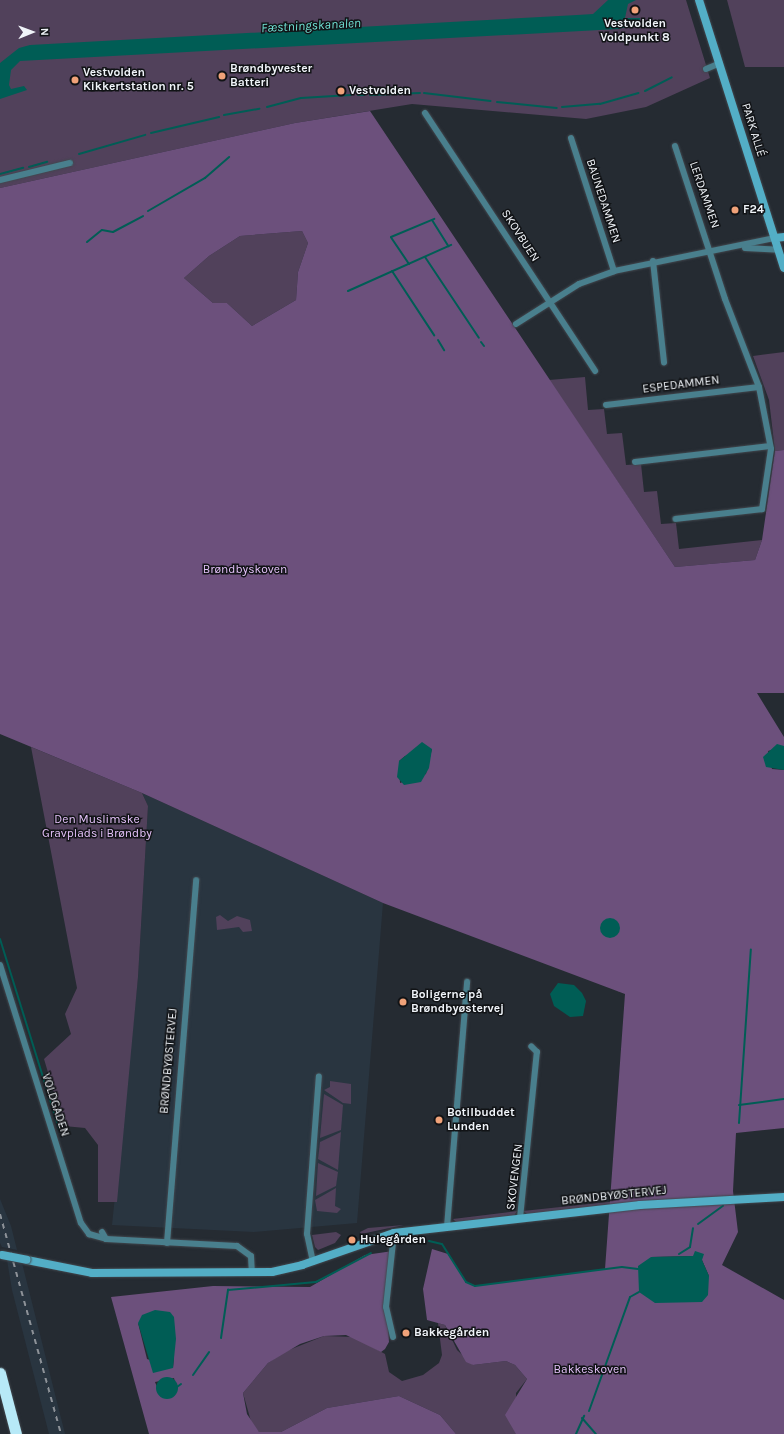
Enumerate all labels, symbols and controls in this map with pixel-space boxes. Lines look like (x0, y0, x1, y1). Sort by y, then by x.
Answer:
marker: Vestvolden Voldpunkt 8 (630, 5, 640, 15)
north arrow (12, 12, 52, 52)
water label: Fæstningskanalen (261, 16, 361, 36)
place label: Vestvolden Voldpunkt 8 (600, 17, 670, 45)
text: N (38, 28, 51, 36)
place label: Brøndbyvester Batteri (230, 62, 312, 90)
place label: Vestvolden Kikkertstation nr. 5 (83, 66, 194, 94)
marker: Brøndbyvester Batteri (217, 71, 227, 81)
marker: Vestvolden Kikkertstation nr. 5 (70, 75, 80, 85)
place label: Vestvolden (349, 84, 411, 98)
marker: Vestvolden (336, 86, 346, 96)
street label: PARK ALLÉ (738, 101, 768, 159)
street label: BAUNEDAMMEN (583, 157, 623, 245)
street label: LERDAMMEN (686, 160, 722, 230)
place label: F24 (743, 203, 764, 217)
marker: F24 (730, 205, 740, 215)
street label: SKOVBUEN (498, 207, 542, 265)
street label: ESPEDAMMEN (642, 373, 720, 397)
park label: Brøndbyskoven (203, 563, 287, 577)
park label: Den Muslimske Gravplads i Brøndby (42, 813, 152, 841)
place label: Boligerne på Brøndbyøstervej (411, 988, 504, 1016)
marker: Boligerne på Brøndbyøstervej (398, 997, 408, 1007)
street label: BRØNDBYØSTERVEJ (157, 1008, 181, 1114)
street label: VOLDGADEN (38, 1072, 72, 1138)
place label: Botilbuddet Lunden (447, 1106, 515, 1134)
marker: Botilbuddet Lunden (434, 1115, 444, 1125)
street label: SKOVENGEN (504, 1143, 526, 1211)
street label: BRØNDBYØSTERVEJ (561, 1183, 667, 1209)
place label: Hulegården (360, 1233, 426, 1247)
marker: Hulegården (347, 1235, 357, 1245)
place label: Bakkegården (414, 1326, 489, 1340)
marker: Bakkegården (401, 1328, 411, 1338)
park label: Bakkeskoven (554, 1363, 626, 1377)

